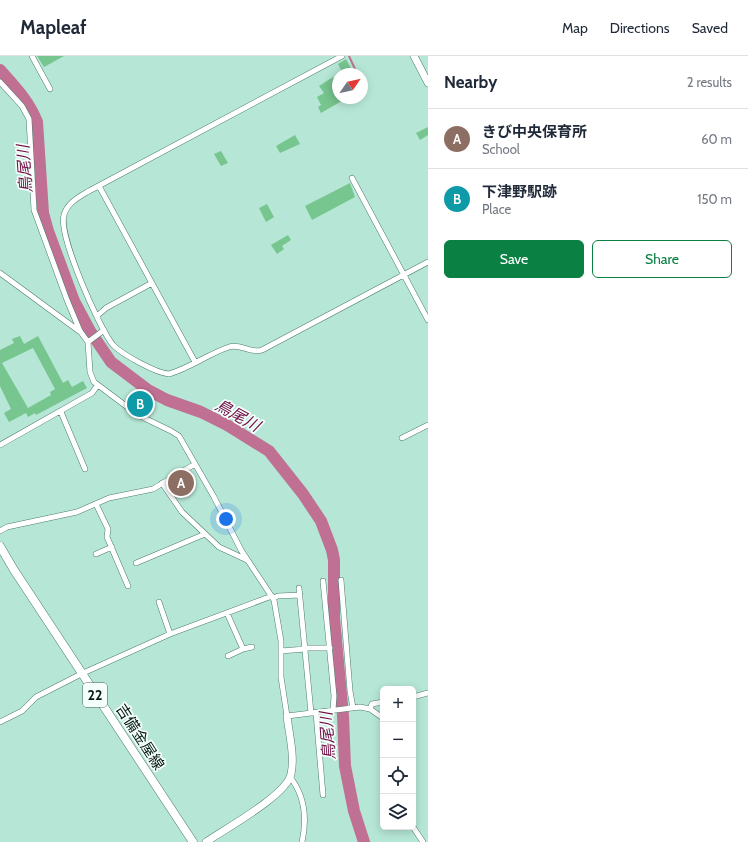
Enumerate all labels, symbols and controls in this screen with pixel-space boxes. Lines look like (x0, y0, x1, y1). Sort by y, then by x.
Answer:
text: Mapleaf (20, 16, 87, 39)
text: Map (562, 19, 588, 37)
text: Directions (610, 19, 670, 37)
text: Saved (692, 19, 728, 37)
north arrow (332, 68, 368, 104)
text: Nearby (444, 72, 497, 92)
text: 2 results (687, 74, 732, 90)
text: きび中央保育所 (482, 123, 587, 141)
text: A (453, 131, 461, 147)
text: 60 m (701, 131, 732, 147)
text: School (482, 141, 520, 157)
water label: 鳥尾川 (13, 142, 36, 194)
text: 下津野駅跡 (482, 183, 557, 201)
text: B (453, 191, 461, 207)
text: 150 m (697, 191, 732, 207)
text: Place (482, 201, 511, 217)
button: Save (444, 240, 584, 278)
button: Share (592, 240, 732, 278)
pin: B (127, 389, 153, 419)
water label: 鳥尾川 (212, 395, 265, 436)
pin: A (168, 468, 194, 498)
your location (216, 509, 236, 529)
road number: 22 (83, 683, 107, 707)
map controls (380, 686, 416, 830)
button: + (380, 686, 416, 722)
street label: 吉備金屋線 (112, 701, 168, 773)
water label: 鳥尾川 (316, 709, 339, 761)
button: − (380, 722, 416, 758)
button: locate (380, 758, 416, 794)
button: layers (380, 794, 416, 830)

